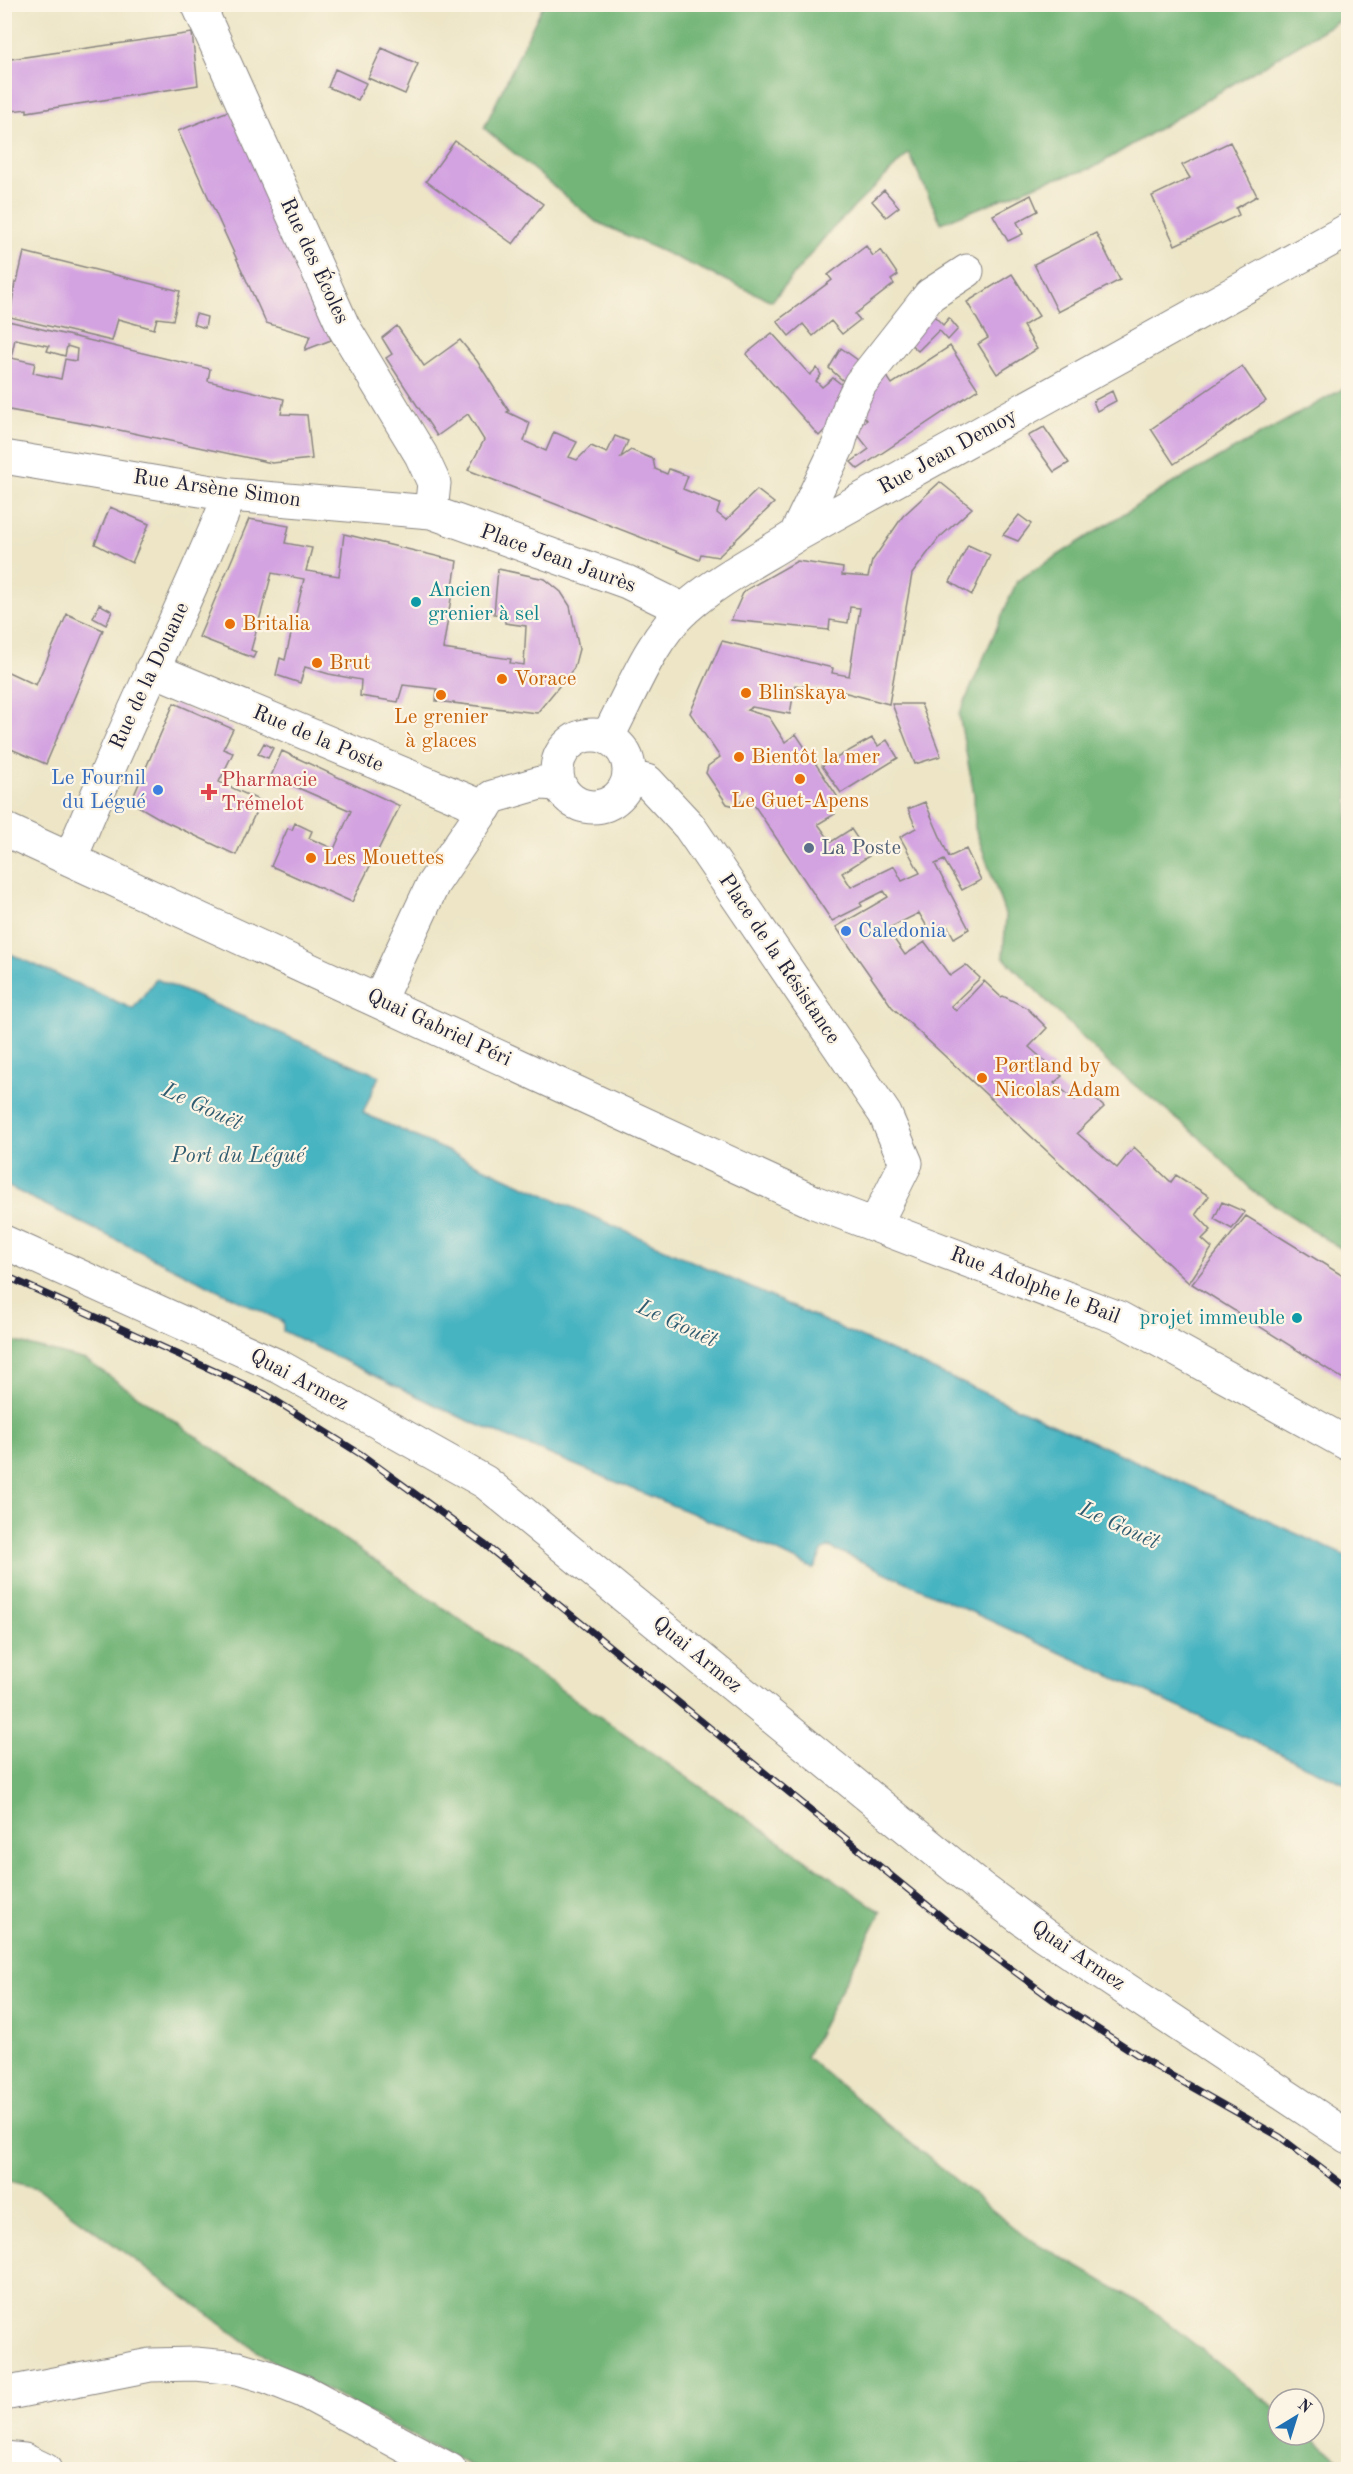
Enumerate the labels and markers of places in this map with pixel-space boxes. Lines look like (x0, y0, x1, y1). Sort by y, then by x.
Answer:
place label: Ancien grenier à sel (428, 580, 540, 625)
marker: Ancien grenier à sel (409, 595, 423, 609)
place label: Britalia (242, 614, 310, 635)
marker: Britalia (223, 617, 237, 631)
place label: Brut (329, 653, 371, 674)
marker: Brut (310, 656, 324, 670)
place label: Vorace (514, 669, 576, 690)
marker: Vorace (495, 672, 509, 686)
place label: Blinskaya (758, 683, 846, 704)
marker: Blinskaya (739, 686, 753, 700)
marker: Le grenier à glaces (434, 688, 448, 702)
place label: Le grenier à glaces (394, 707, 489, 752)
place label: Bientôt la mer (751, 747, 880, 768)
marker: Bientôt la mer (732, 750, 746, 764)
place label: Le Fournil du Légué (51, 768, 146, 813)
place label: Pharmacie Trémelot (221, 770, 317, 815)
marker: Le Guet-Apens (793, 772, 807, 786)
marker: Le Fournil du Légué (151, 783, 165, 797)
marker: Pharmacie Trémelot (202, 785, 216, 799)
place label: Le Guet-Apens (731, 791, 869, 812)
place label: La Poste (821, 838, 901, 859)
marker: La Poste (802, 841, 816, 855)
place label: Les Mouettes (323, 848, 444, 869)
marker: Les Mouettes (304, 851, 318, 865)
place label: Caledonia (858, 921, 947, 942)
marker: Caledonia (839, 924, 853, 938)
place label: Pørtland by Nicolas Adam (994, 1056, 1121, 1101)
marker: Pørtland by Nicolas Adam (975, 1071, 989, 1085)
place label: projet immeuble (1140, 1308, 1285, 1329)
marker: projet immeuble (1290, 1311, 1304, 1325)

